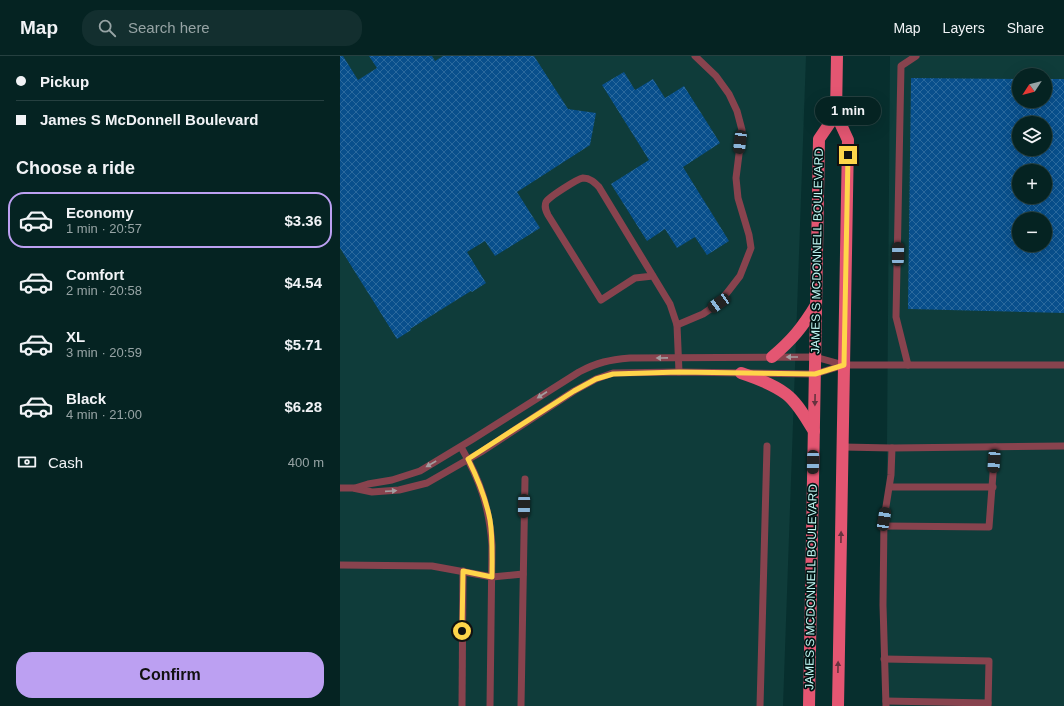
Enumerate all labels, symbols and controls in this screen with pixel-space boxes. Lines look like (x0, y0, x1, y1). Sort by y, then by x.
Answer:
search box (82, 10, 362, 46)
text: Map (20, 17, 58, 38)
icon: search (96, 17, 118, 39)
text: Search here (128, 19, 210, 36)
text: Map (893, 20, 921, 36)
text: Layers (943, 20, 985, 36)
text: Share (1007, 20, 1044, 36)
north arrow (1012, 68, 1052, 108)
map controls (1012, 68, 1052, 252)
text: Pickup (40, 73, 89, 90)
callout: 1 min (815, 97, 881, 125)
text: 1 min (831, 103, 865, 118)
text: James S McDonnell Boulevard (40, 111, 258, 128)
button: layers (1012, 116, 1052, 156)
car (733, 129, 747, 155)
route end (839, 146, 857, 164)
street label: JAMES S MCDONNELL BOULEVARD (808, 148, 826, 354)
text: Choose a ride (16, 158, 135, 178)
button: + (1012, 164, 1052, 204)
icon: car (18, 202, 54, 238)
text: Economy (66, 204, 134, 221)
text: $3.36 (284, 212, 322, 229)
button: − (1012, 212, 1052, 252)
text: 1 min · 20:57 (66, 221, 142, 236)
car (892, 242, 904, 266)
icon: car (18, 264, 54, 300)
text: Comfort (66, 266, 124, 283)
text: $4.54 (284, 274, 322, 291)
text: 2 min · 20:58 (66, 283, 142, 298)
car (706, 291, 732, 315)
icon: car (18, 326, 54, 362)
text: XL (66, 328, 85, 345)
text: $5.71 (284, 336, 322, 353)
text: 3 min · 20:59 (66, 345, 142, 360)
one-way arrow (785, 354, 798, 360)
one-way arrow (655, 355, 668, 361)
icon: car (18, 388, 54, 424)
text: Black (66, 390, 106, 407)
one-way arrow (536, 391, 547, 399)
one-way arrow (811, 394, 818, 406)
text: $6.28 (284, 398, 322, 415)
text: 4 min · 21:00 (66, 407, 142, 422)
car (987, 449, 1001, 473)
car (807, 450, 819, 474)
icon: cash (16, 451, 38, 473)
text: Cash (48, 454, 83, 471)
text: 400 m (288, 455, 324, 470)
one-way arrow (425, 460, 437, 467)
street label: JAMES S MCDONNELL BOULEVARD (802, 484, 820, 690)
one-way arrow (385, 487, 397, 494)
car (518, 494, 530, 518)
car (876, 506, 892, 532)
one-way arrow (838, 530, 844, 543)
route start (453, 622, 471, 640)
button: Confirm (16, 652, 324, 698)
one-way arrow (835, 661, 842, 673)

